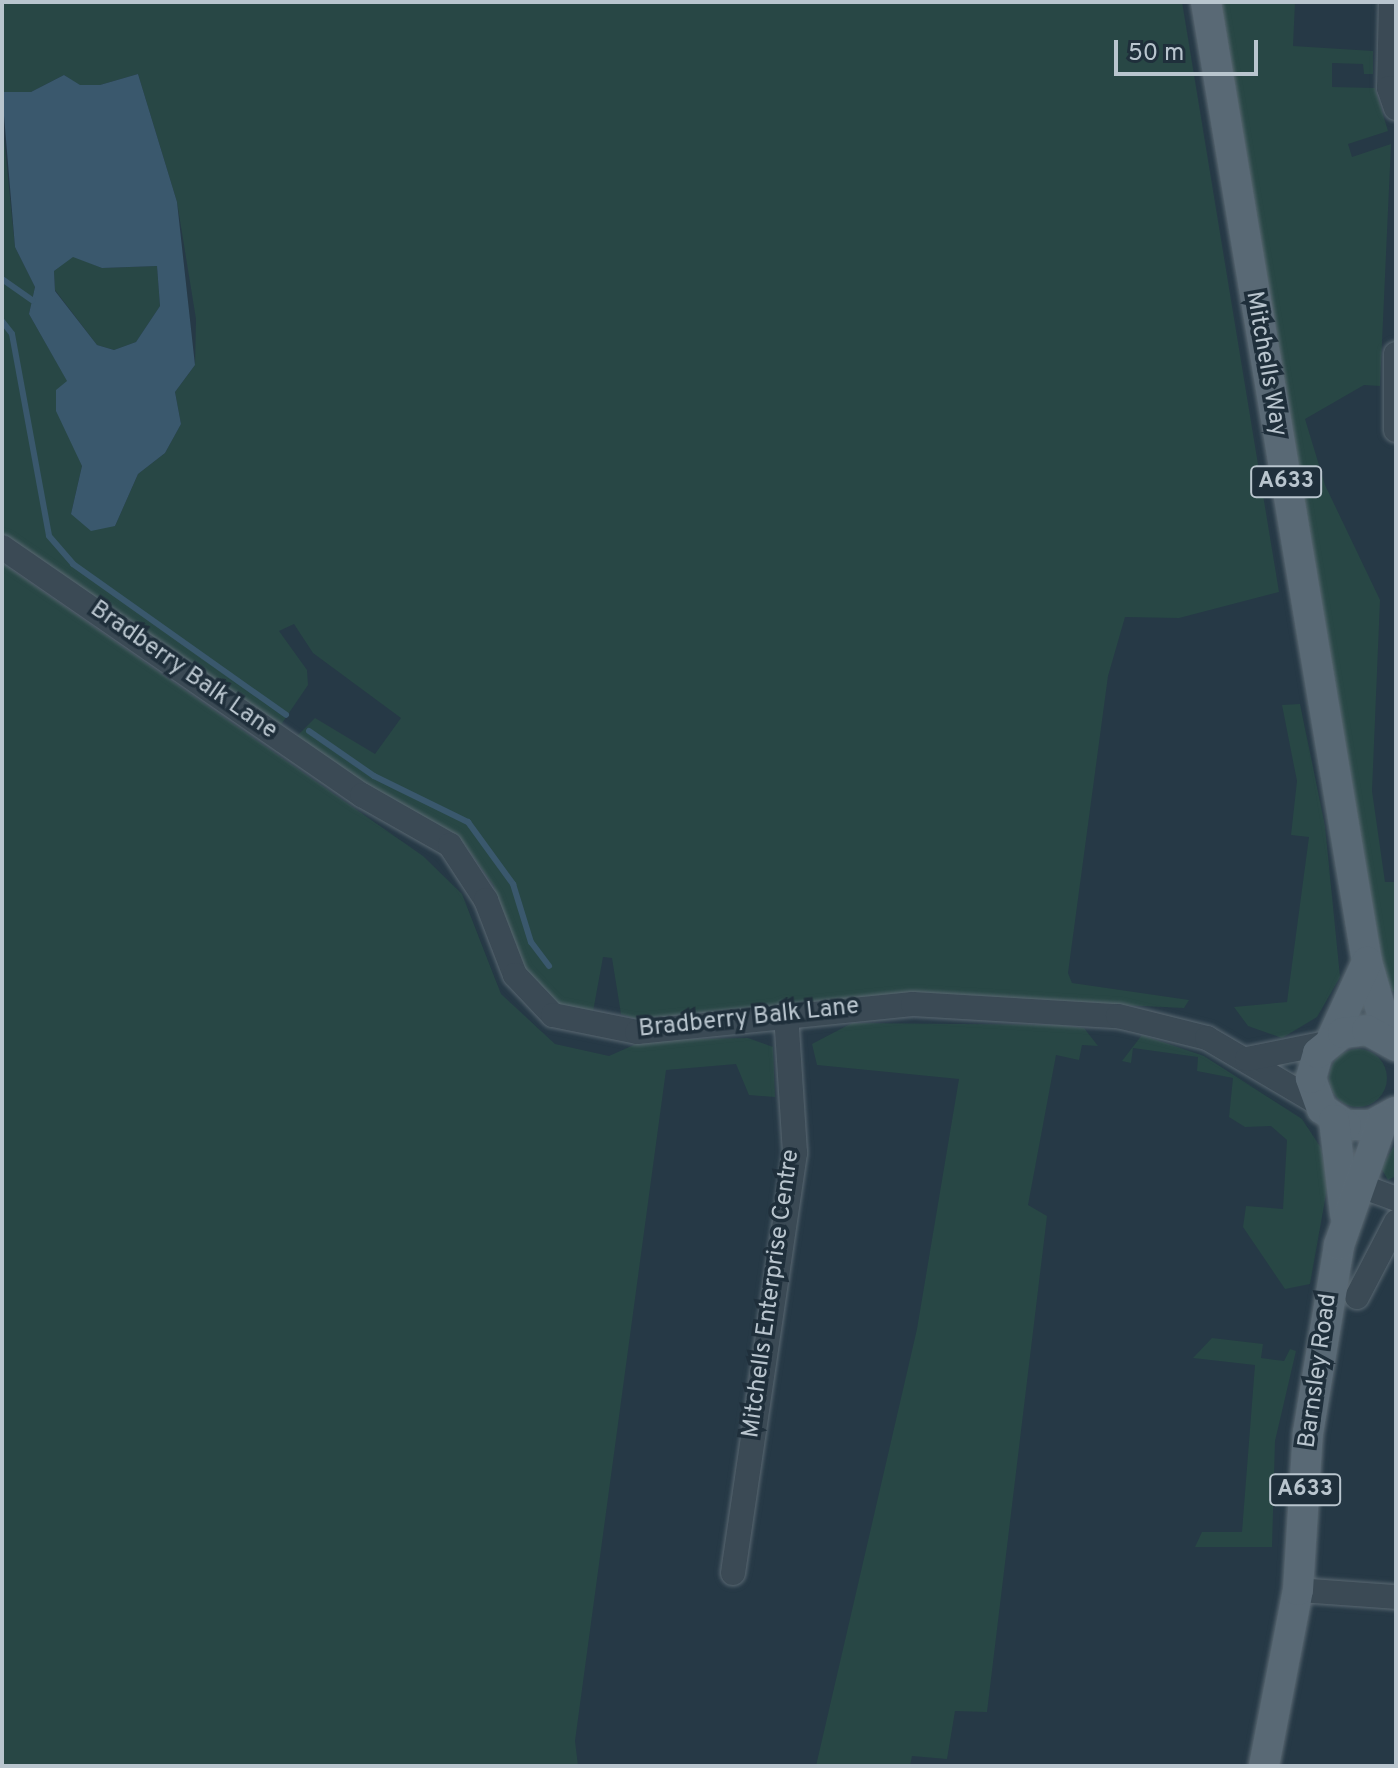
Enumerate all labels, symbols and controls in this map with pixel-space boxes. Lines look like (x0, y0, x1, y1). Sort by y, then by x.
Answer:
scale bar (1118, 24, 1262, 74)
text: 50 m (1128, 39, 1184, 69)
street label: Mitchells Way (1238, 289, 1292, 439)
road number: A633 (1250, 464, 1322, 500)
street label: Bradberry Balk Lane (84, 596, 282, 746)
street label: Bradberry Balk Lane (637, 993, 861, 1045)
street label: Mitchells Enterprise Centre (737, 1148, 807, 1440)
street label: Barnsley Road (1294, 1292, 1344, 1450)
road number: A633 (1269, 1472, 1341, 1508)

